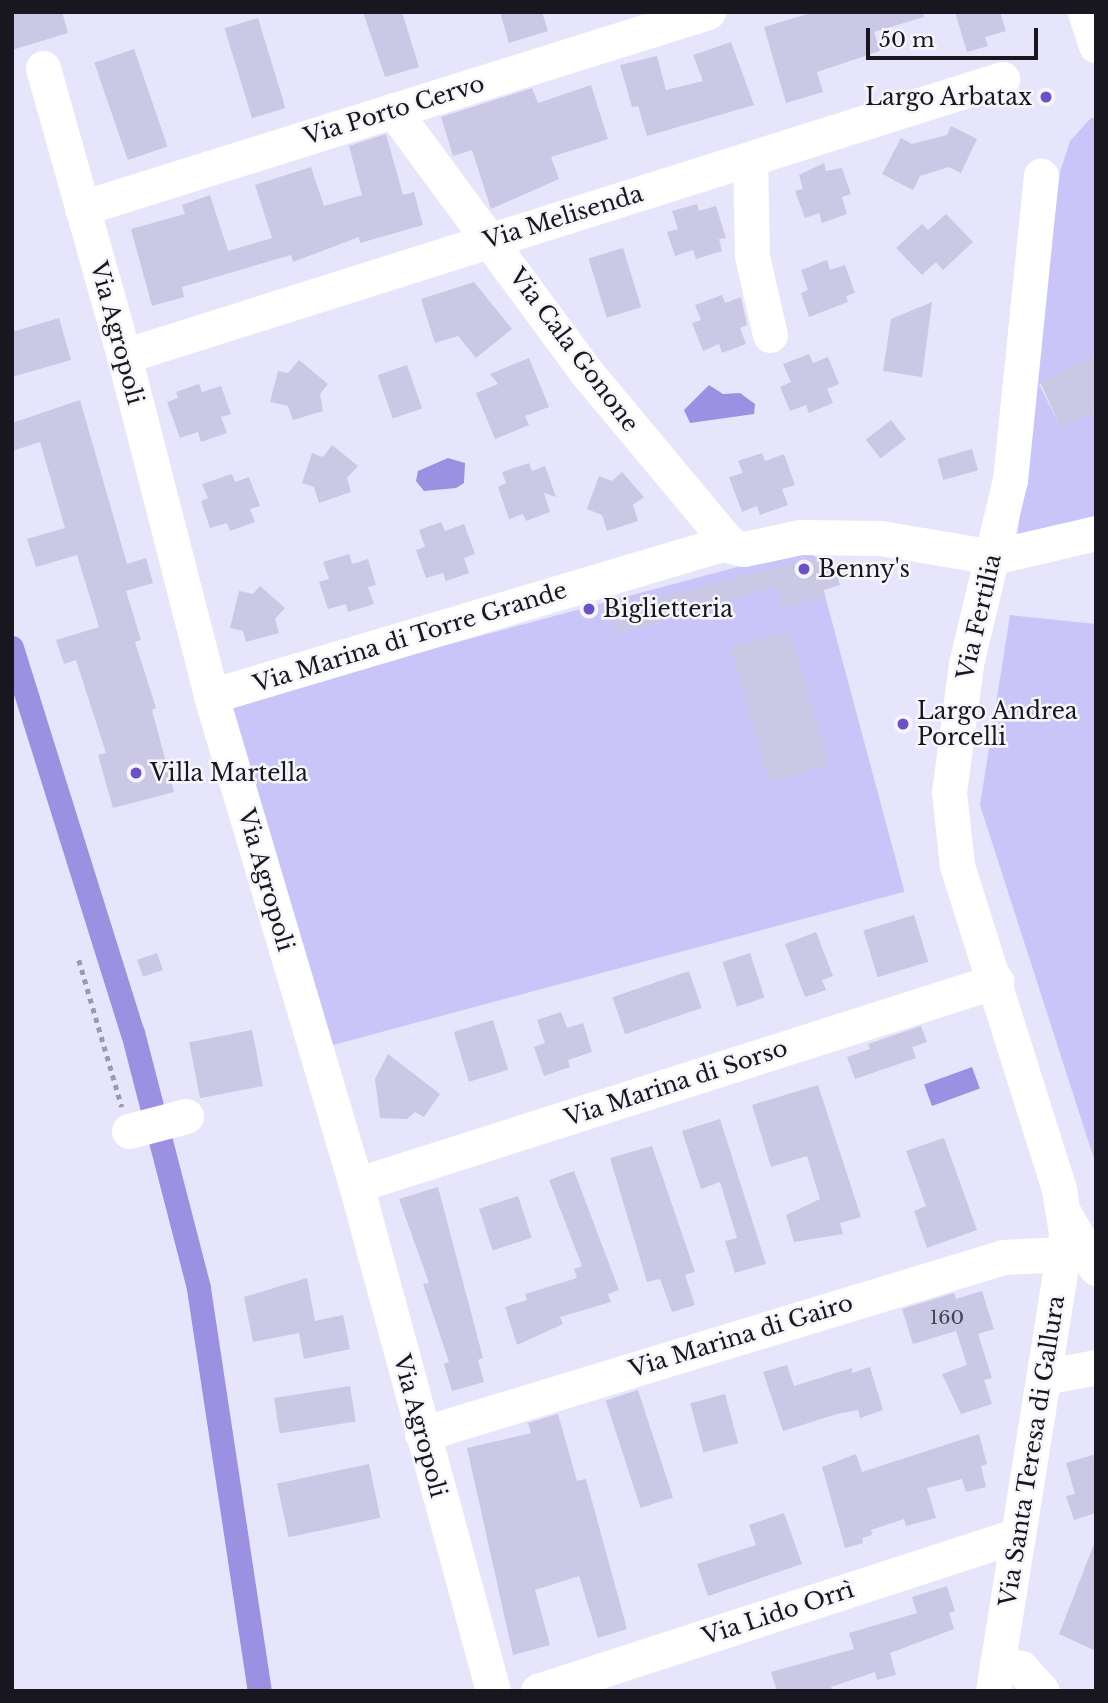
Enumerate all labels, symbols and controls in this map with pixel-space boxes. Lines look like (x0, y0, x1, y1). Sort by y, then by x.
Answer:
scale bar (870, 14, 1042, 58)
text: 50 m (879, 27, 934, 53)
street label: Via Porto Cervo (300, 69, 488, 151)
place label: Largo Arbatax (864, 83, 1032, 111)
marker: Largo Arbatax (1038, 89, 1054, 105)
street label: Via Melisenda (480, 180, 646, 254)
street label: Via Agropoli (84, 258, 150, 408)
street label: Via Cala Gonone (503, 263, 645, 437)
street label: Via Fertilia (951, 551, 1007, 683)
place label: Benny's (818, 555, 910, 583)
marker: Benny's (796, 561, 812, 577)
street label: Via Marina di Torre Grande (249, 576, 571, 698)
place label: Biglietteria (603, 595, 733, 623)
marker: Biglietteria (581, 601, 597, 617)
place label: Largo Andrea Porcelli (917, 697, 1079, 751)
marker: Largo Andrea Porcelli (895, 716, 911, 732)
place label: Villa Martella (150, 759, 308, 787)
marker: Villa Martella (128, 765, 144, 781)
street label: Via Agropoli (232, 805, 300, 955)
street label: Via Marina di Sorso (561, 1034, 791, 1132)
street label: Via Marina di Gairo (625, 1289, 857, 1383)
street label: Via Santa Teresa di Gallura (994, 1293, 1070, 1609)
house number: 160 (930, 1307, 964, 1329)
street label: Via Agropoli (387, 1351, 453, 1501)
street label: Via Lido Orrì (698, 1575, 858, 1651)

